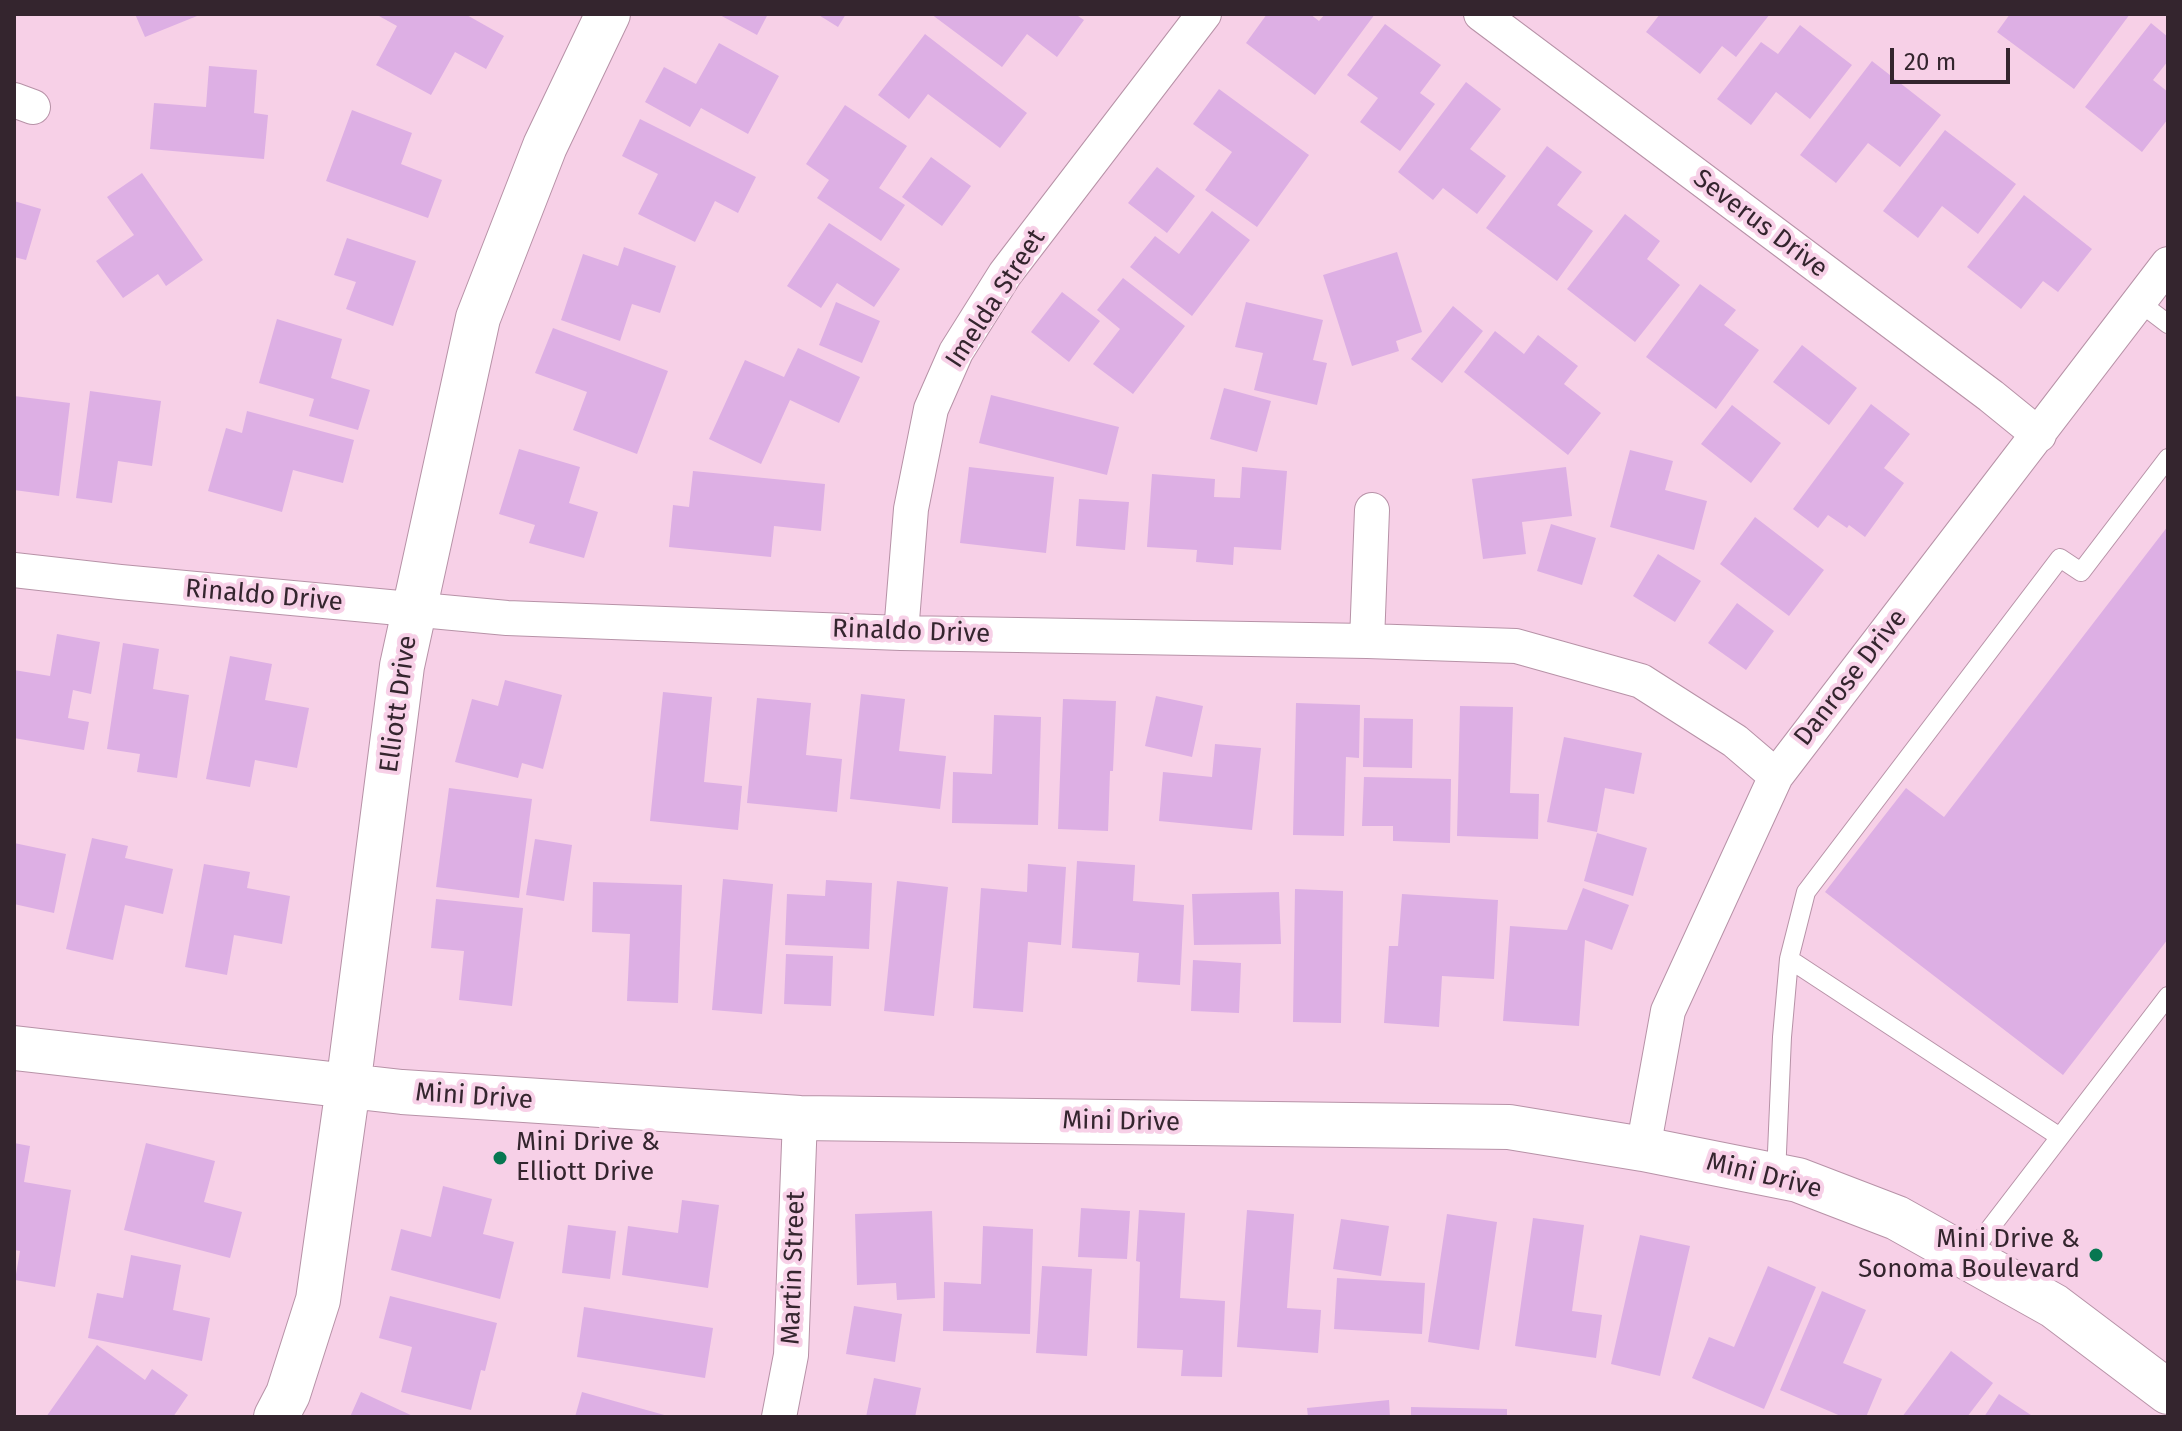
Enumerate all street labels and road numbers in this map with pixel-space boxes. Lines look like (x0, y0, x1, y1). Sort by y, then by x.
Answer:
street label: Severus Drive (1687, 163, 1833, 285)
street label: Imelda Street (940, 224, 1052, 374)
street label: Rinaldo Drive (184, 574, 344, 618)
street label: Danrose Drive (1788, 604, 1914, 752)
street label: Rinaldo Drive (831, 614, 991, 650)
street label: Elliott Drive (374, 633, 424, 775)
street label: Mini Drive (414, 1077, 534, 1117)
street label: Mini Drive (1062, 1105, 1180, 1139)
street label: Mini Drive (1703, 1147, 1825, 1205)
street label: Martin Street (776, 1191, 812, 1345)

